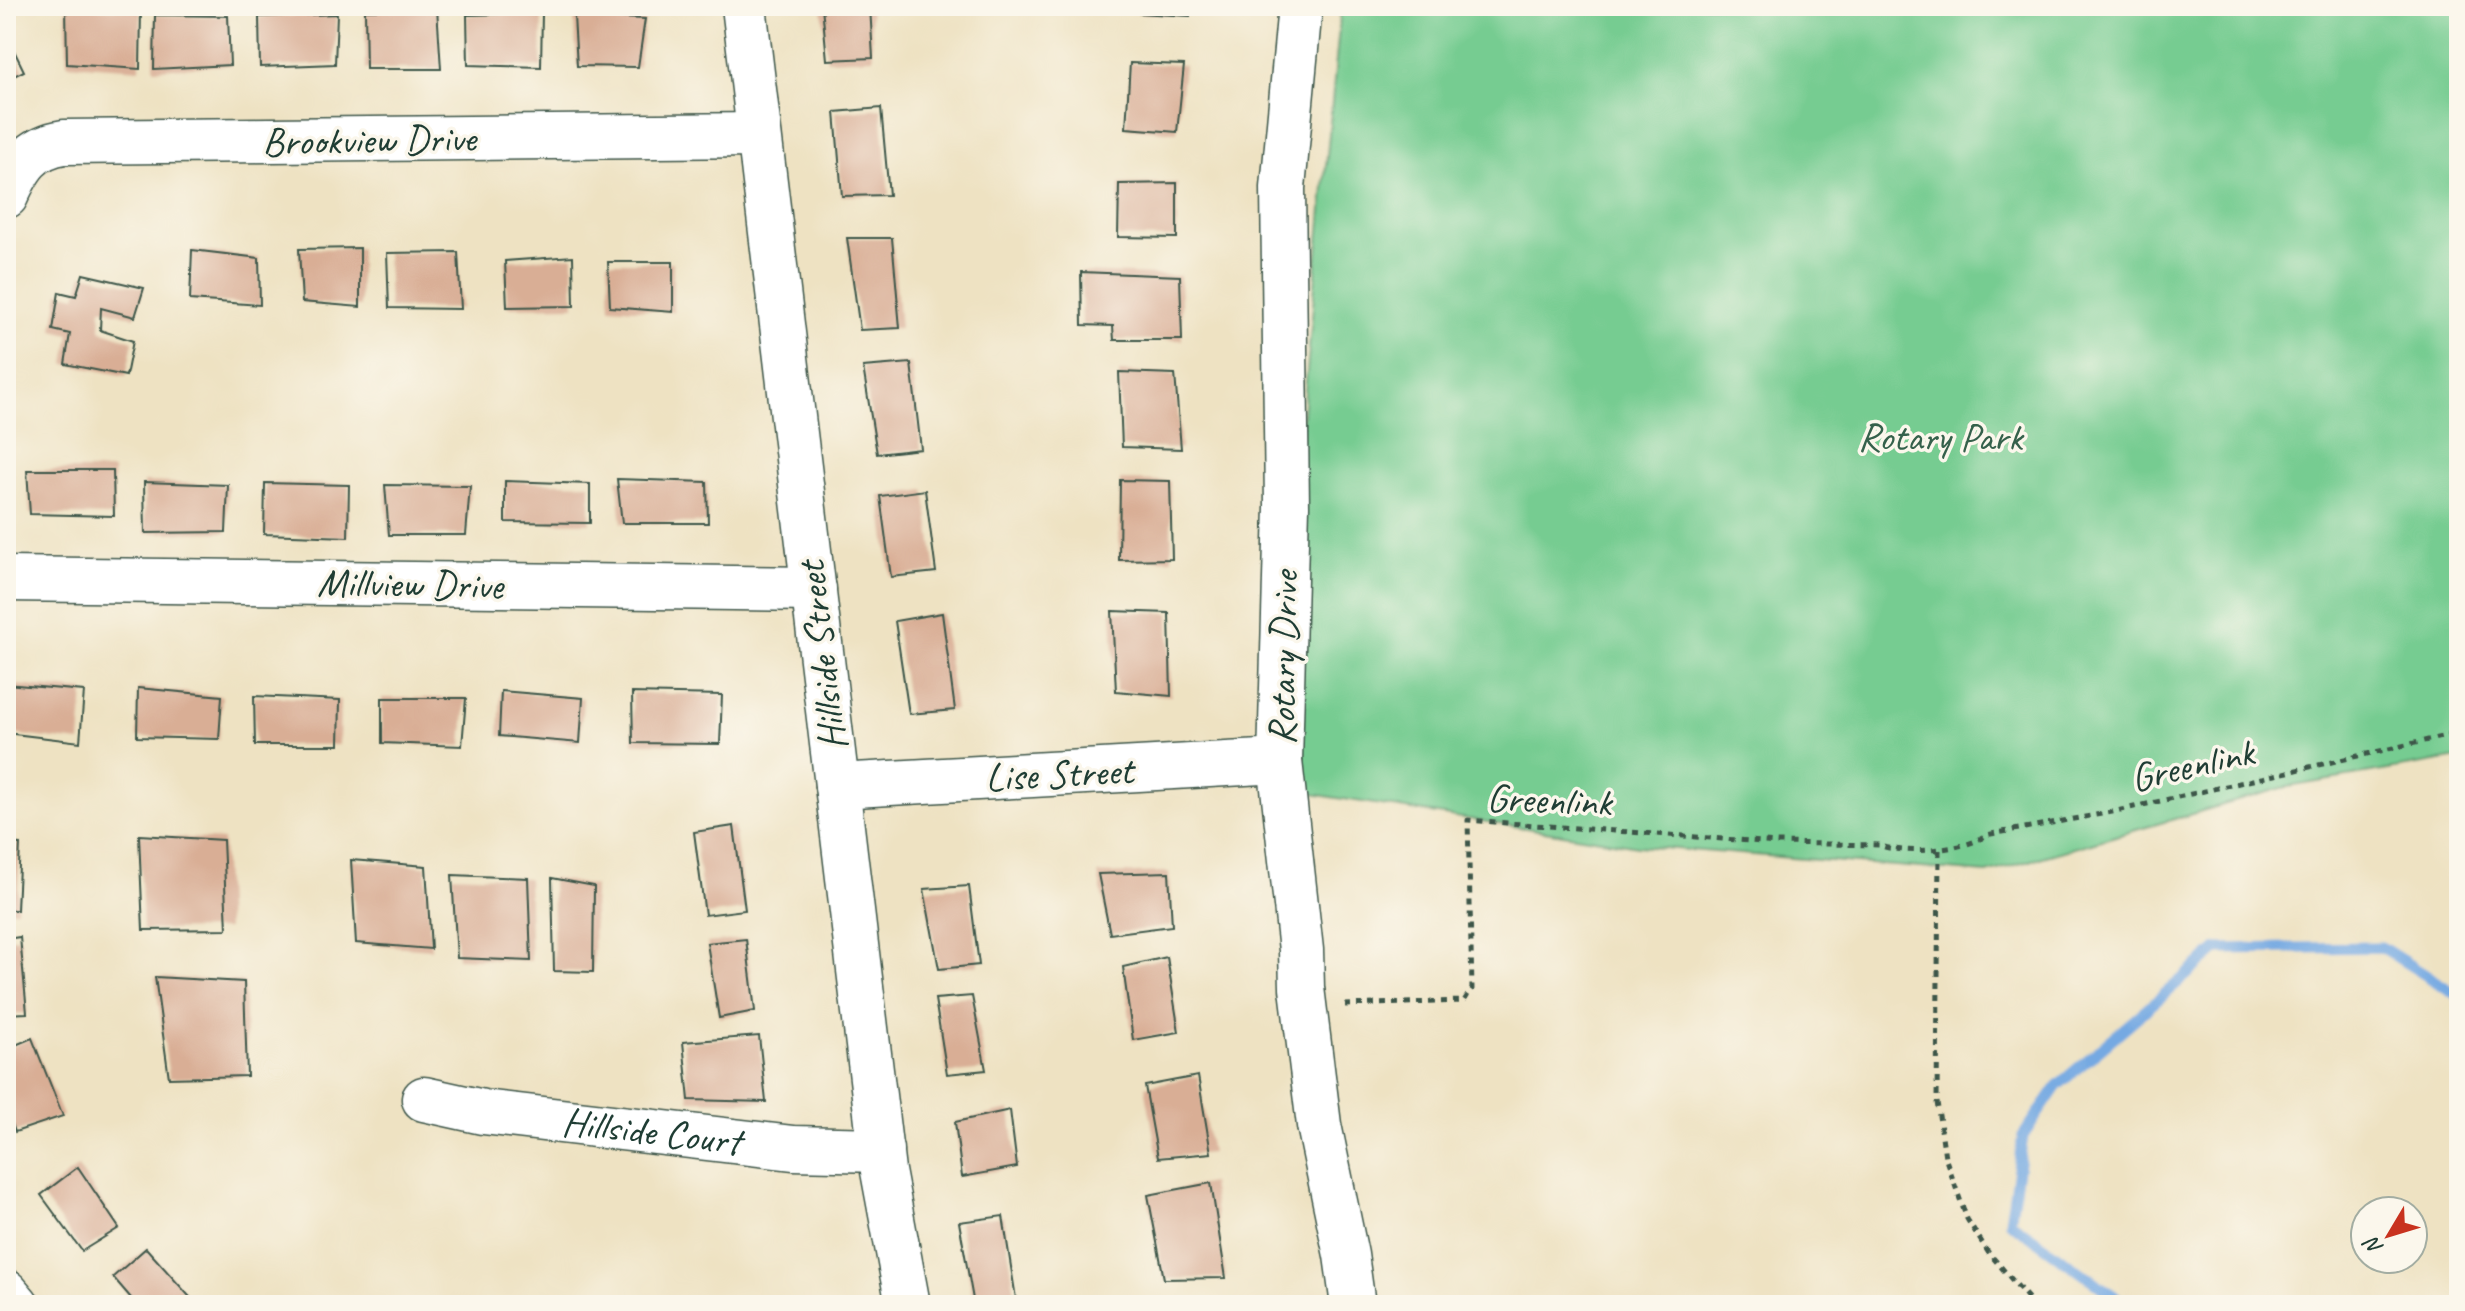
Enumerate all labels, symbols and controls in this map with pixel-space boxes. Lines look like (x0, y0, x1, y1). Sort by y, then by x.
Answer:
street label: Brookview Drive (262, 113, 479, 167)
park label: Rotary Park (1858, 412, 2025, 462)
street label: Hillside Street (785, 555, 858, 753)
street label: Millview Drive (317, 557, 506, 611)
street label: Rotary Drive (1256, 568, 1310, 745)
street label: Greenlink (2126, 726, 2261, 803)
street label: Lise Street (984, 745, 1138, 803)
street label: Greenlink (1486, 773, 1615, 827)
street label: Hillside Court (560, 1096, 749, 1167)
north arrow (2349, 1195, 2429, 1275)
text: N (2357, 1230, 2389, 1261)

